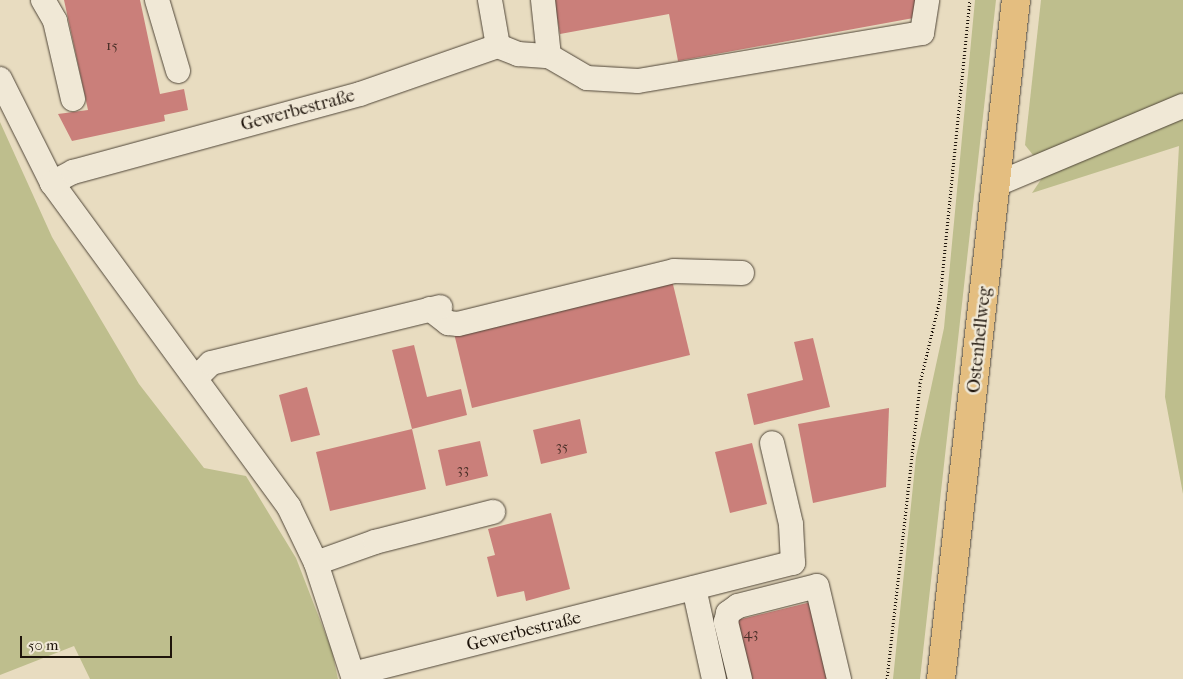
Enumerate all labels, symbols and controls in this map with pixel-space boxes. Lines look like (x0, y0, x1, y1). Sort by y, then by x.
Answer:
house number: 15 (106, 37, 118, 55)
street label: Gewerbestraße (239, 85, 357, 137)
street label: Ostenhellweg (964, 286, 996, 394)
house number: 35 (556, 438, 568, 456)
house number: 33 (457, 461, 469, 479)
street label: Gewerbestraße (465, 607, 583, 657)
house number: 43 (743, 625, 759, 643)
scale bar (22, 626, 175, 658)
text: 50 m (28, 636, 58, 654)

